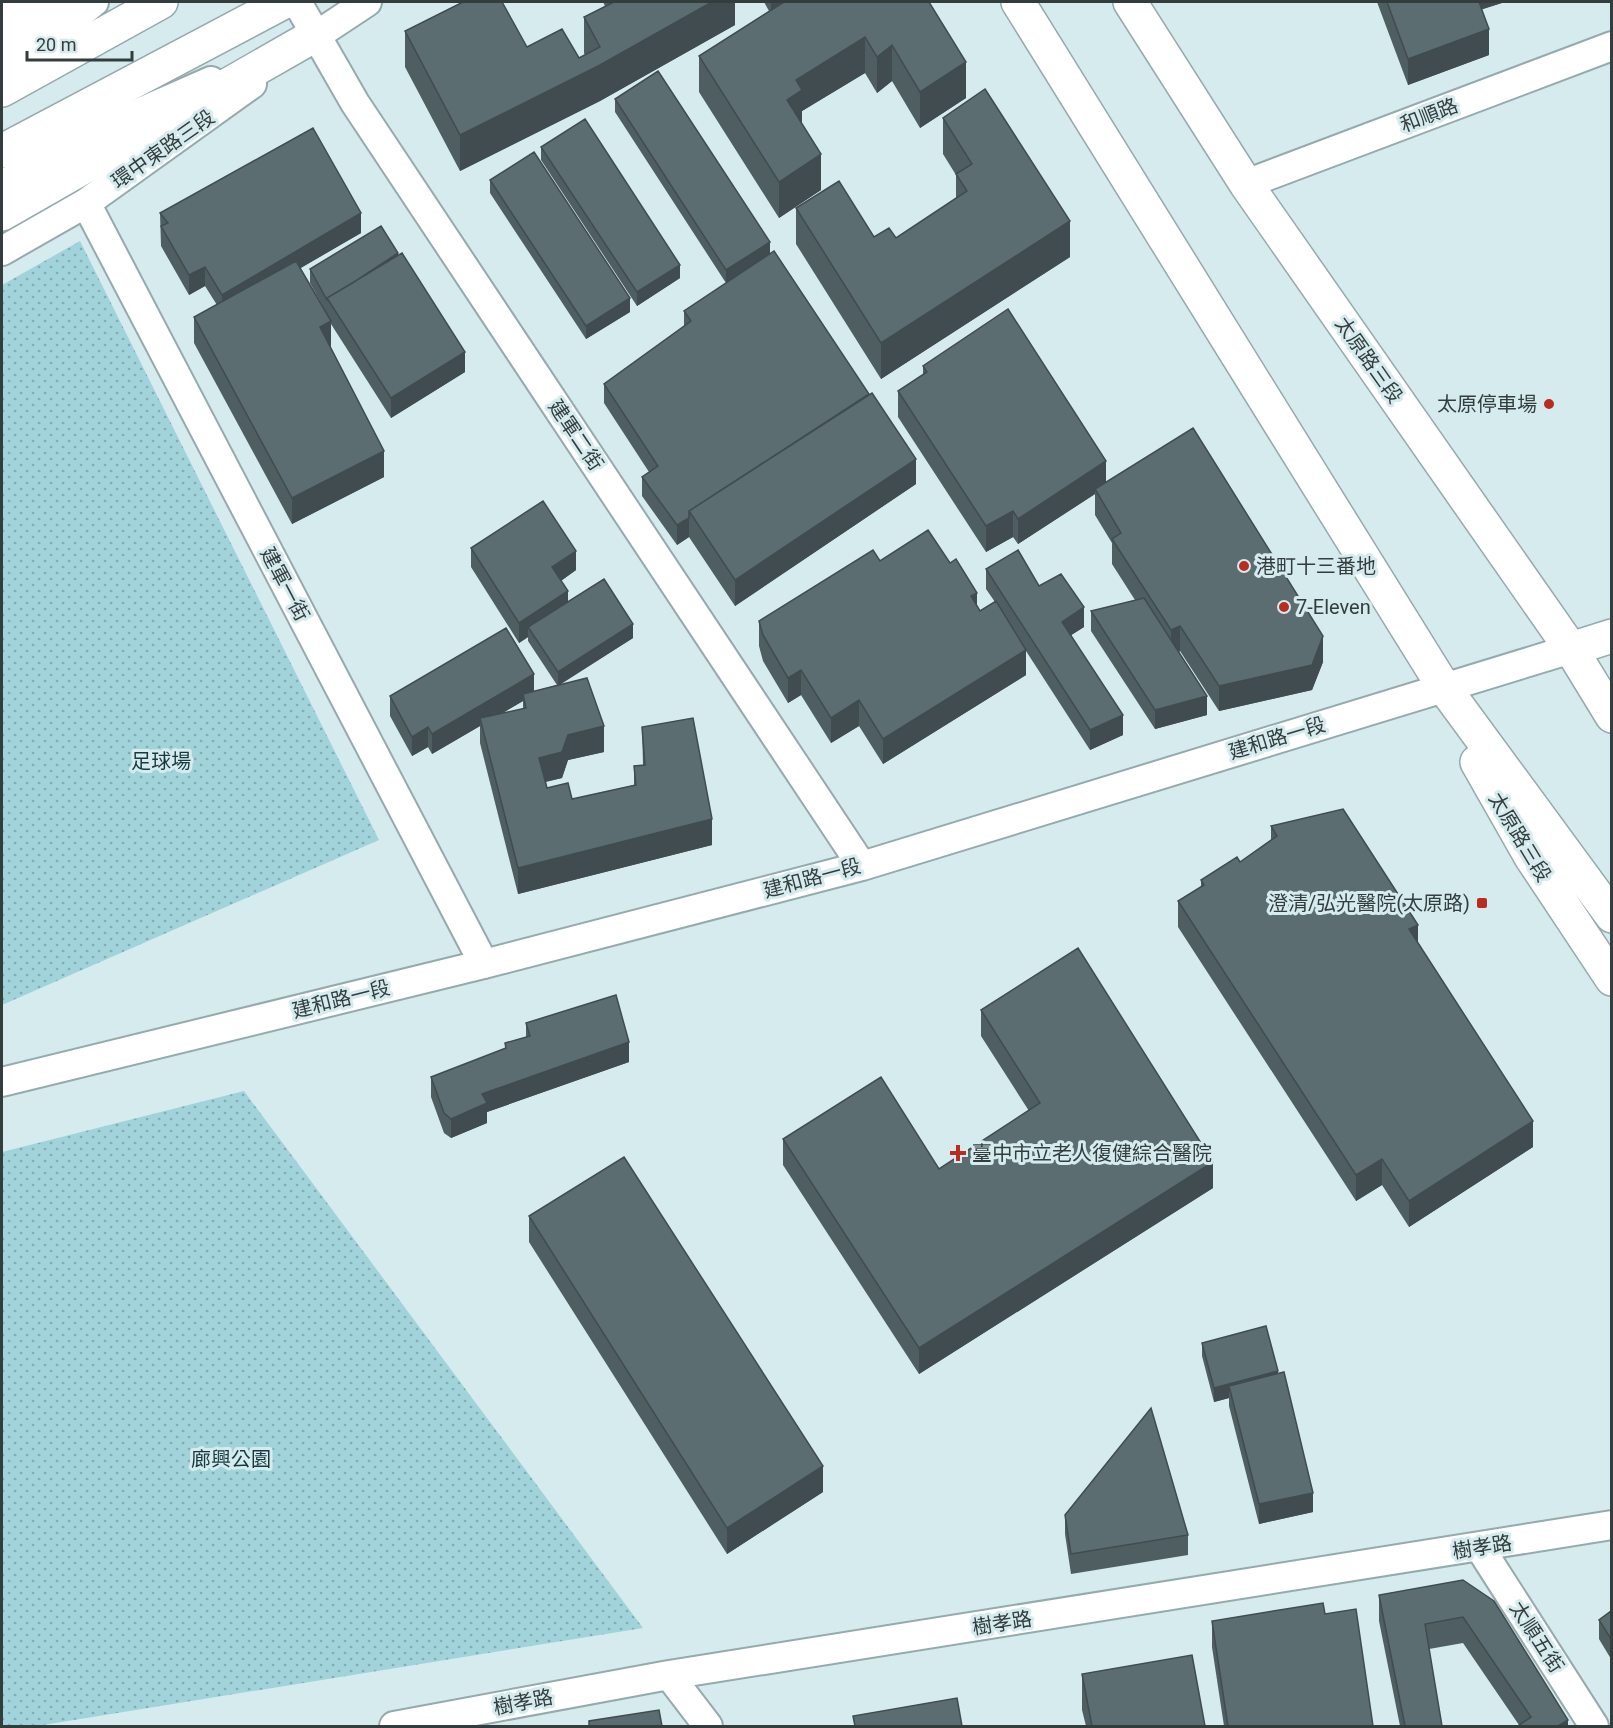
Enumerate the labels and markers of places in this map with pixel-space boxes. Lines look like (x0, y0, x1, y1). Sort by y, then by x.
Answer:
place label: 太原停車場 (1437, 392, 1537, 416)
marker: 太原停車場 (1542, 397, 1556, 411)
place label: 港町十三番地 (1256, 554, 1376, 578)
marker: 港町十三番地 (1237, 559, 1251, 573)
place label: 7-Eleven (1296, 595, 1371, 619)
marker: 7-Eleven (1277, 600, 1291, 614)
place label: 澄清/弘光醫院(太原路) (1268, 891, 1470, 915)
marker: 澄清/弘光醫院(太原路) (1475, 896, 1489, 910)
place label: 臺中市立老人復健綜合醫院 (972, 1141, 1212, 1165)
marker: 臺中市立老人復健綜合醫院 (949, 1144, 967, 1162)

